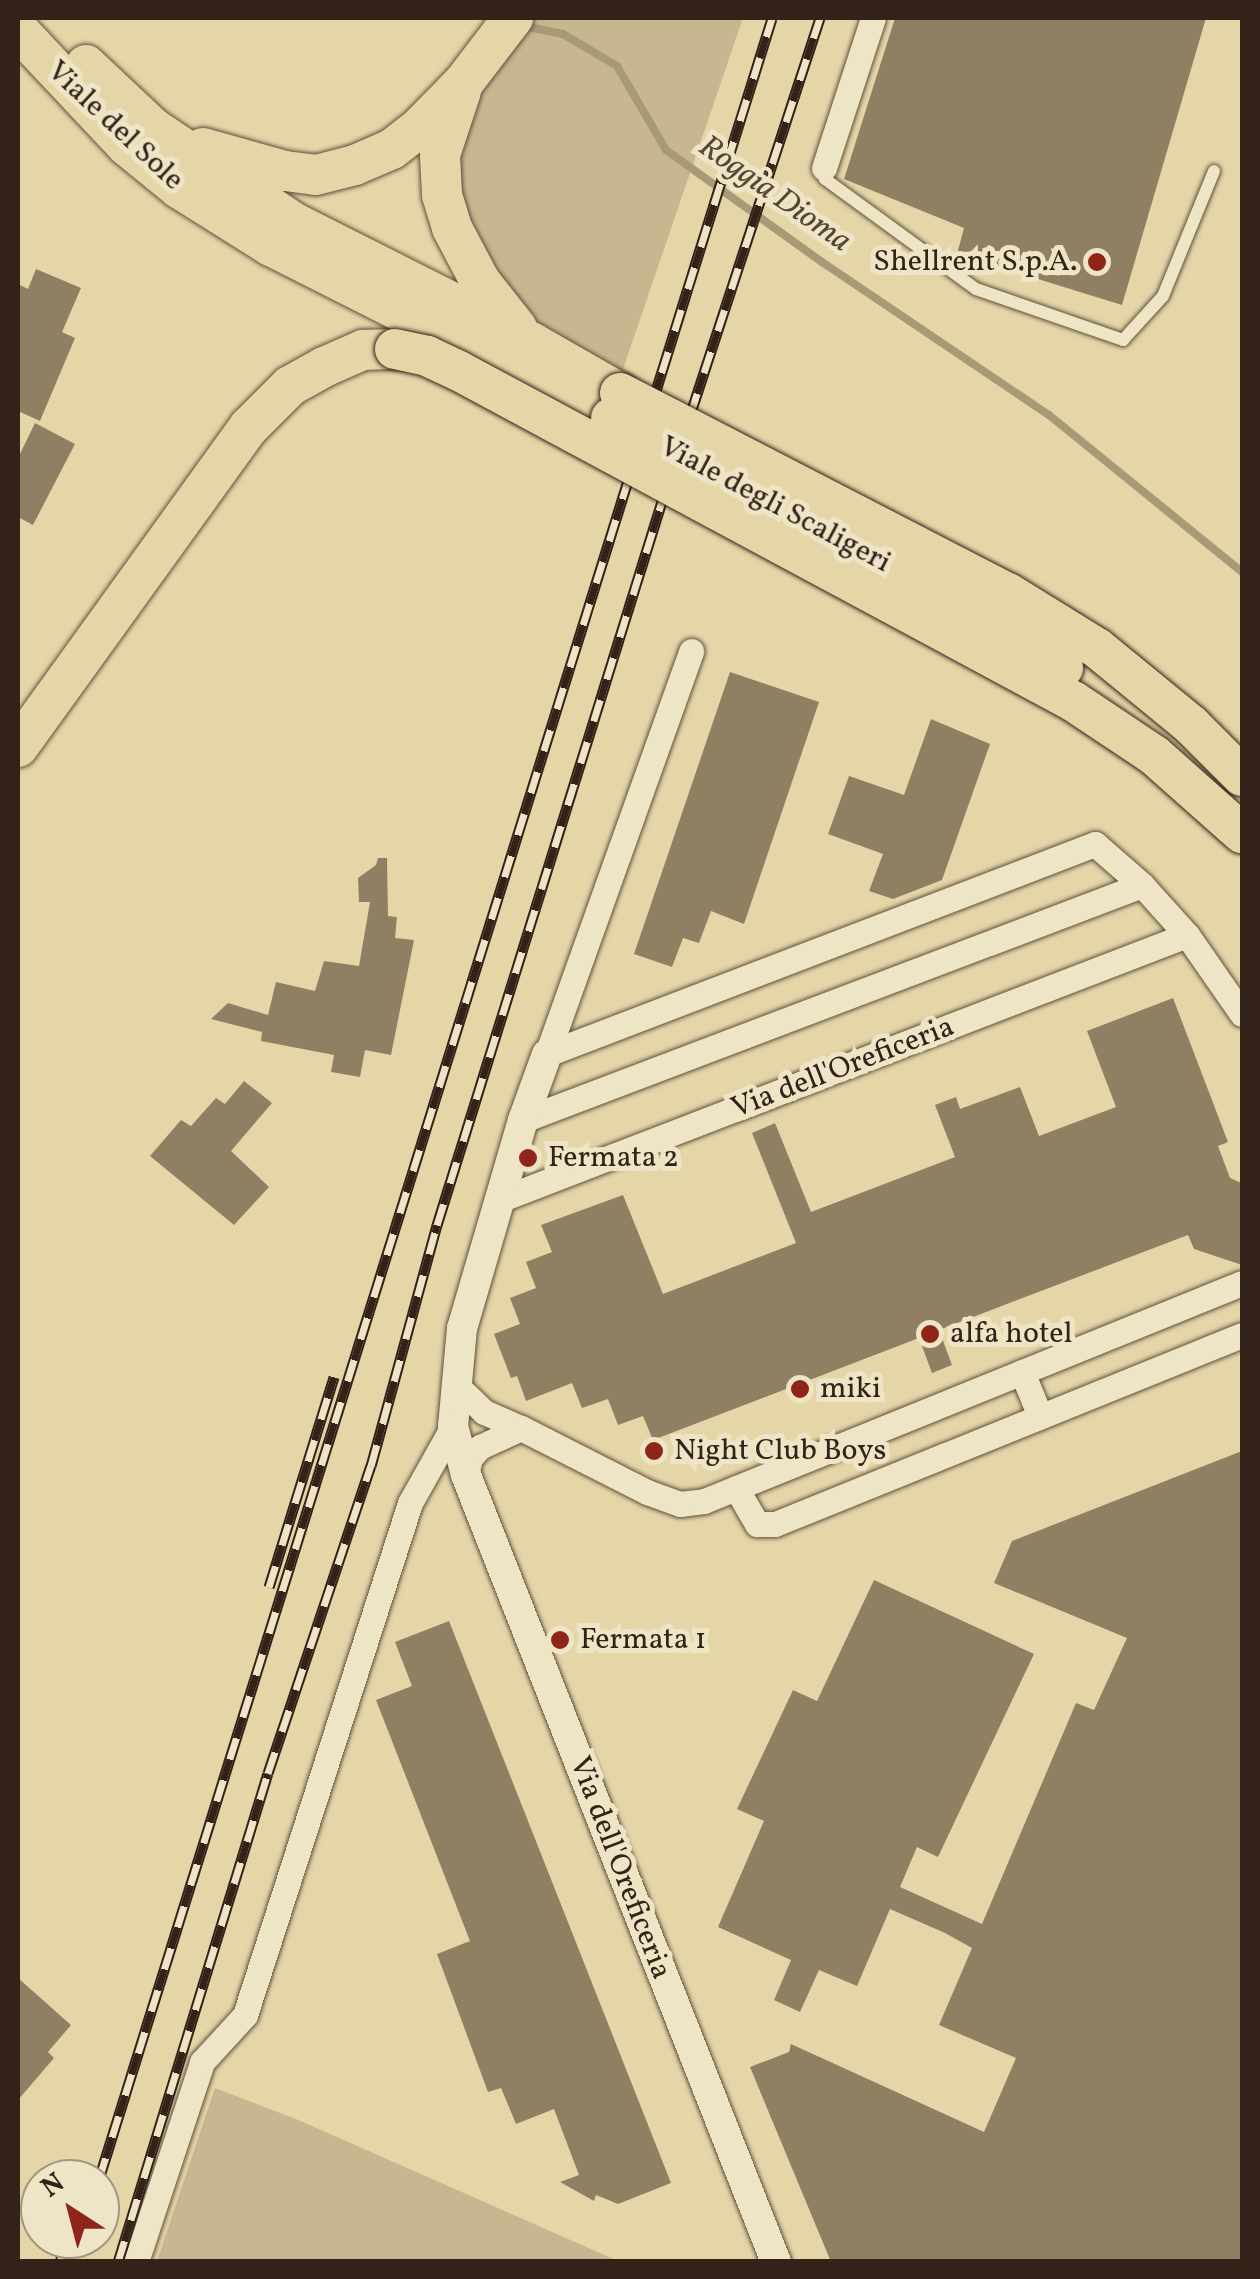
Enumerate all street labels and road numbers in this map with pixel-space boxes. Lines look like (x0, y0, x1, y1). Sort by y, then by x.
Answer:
street label: Viale del Sole (39, 54, 191, 198)
street label: Viale degli Scaligeri (653, 429, 897, 581)
street label: Via dell'Oreficeria (727, 1009, 959, 1127)
street label: Via dell'Oreficeria (561, 1752, 679, 1984)

